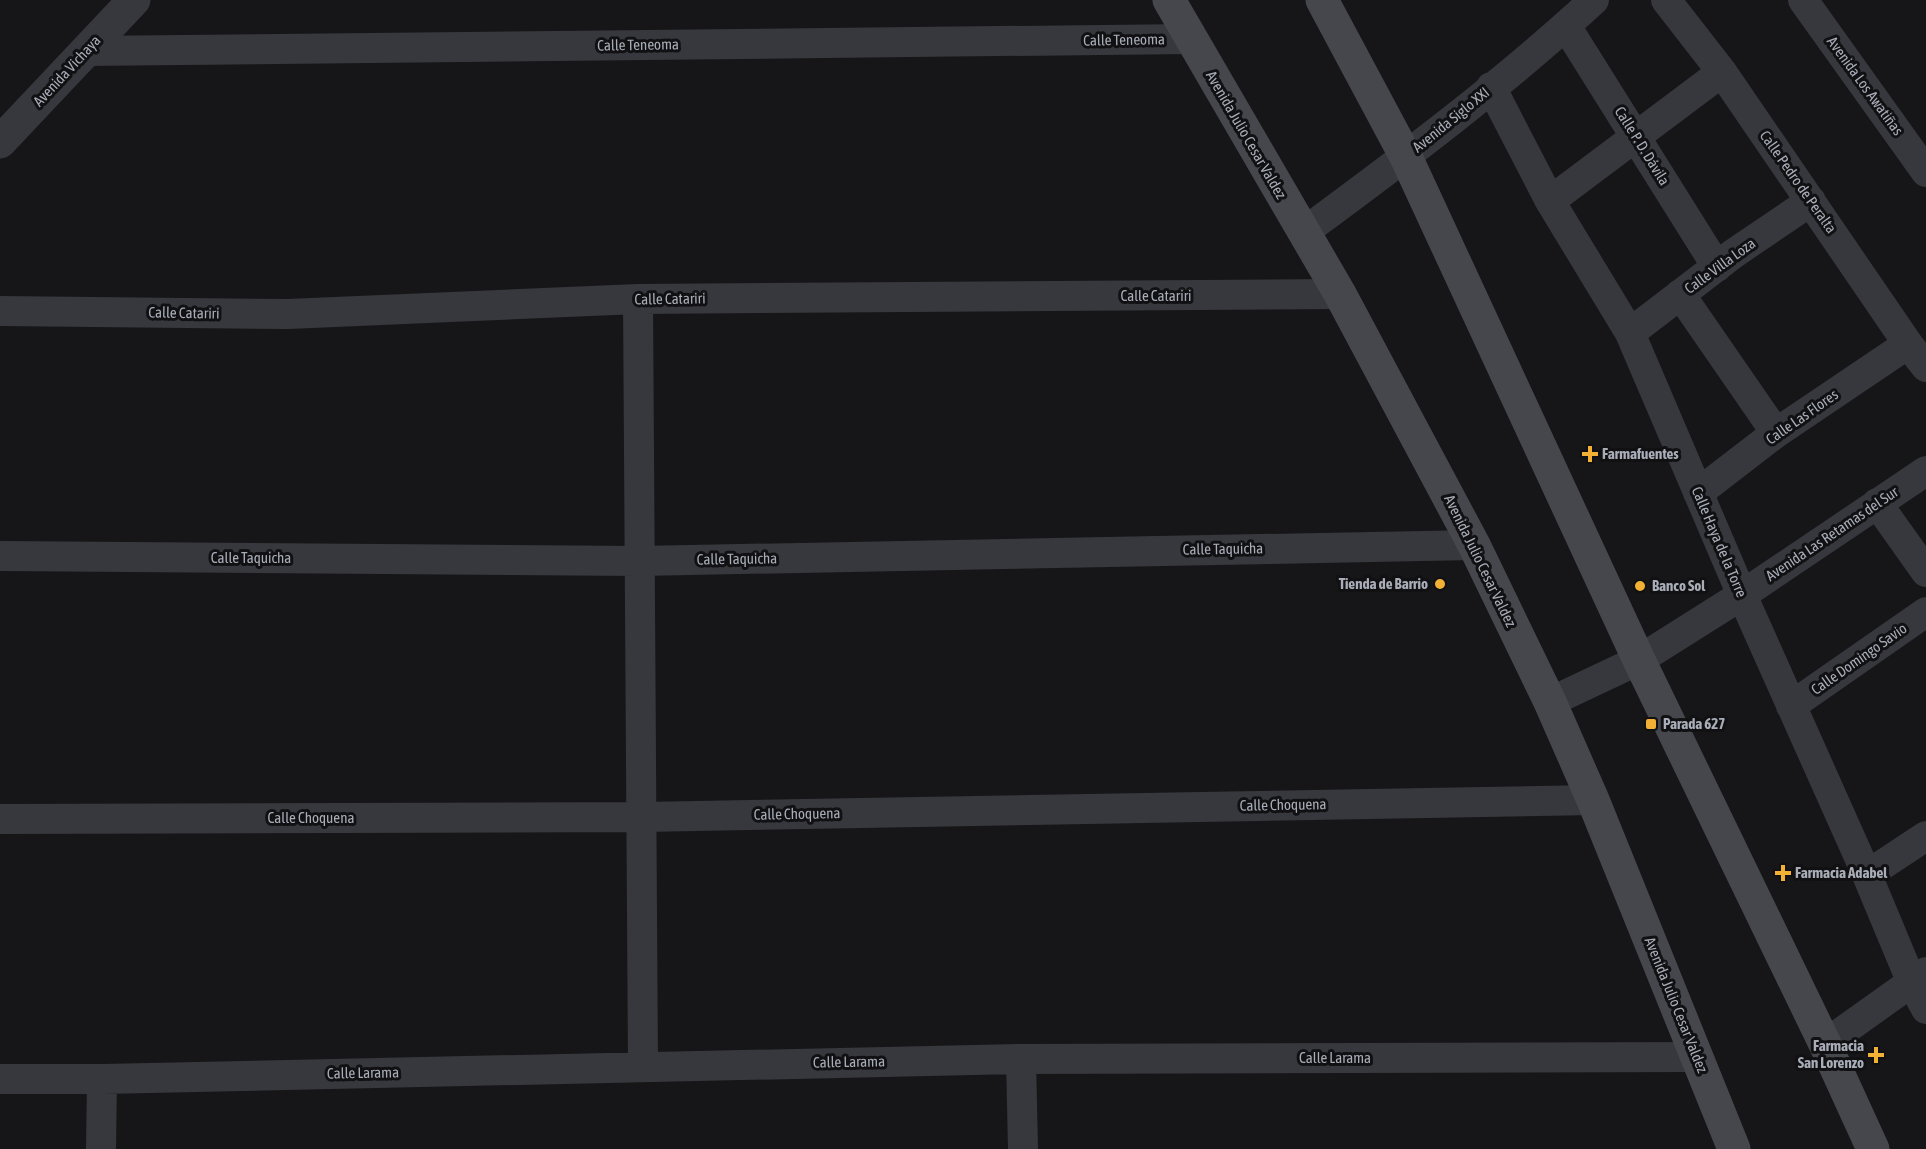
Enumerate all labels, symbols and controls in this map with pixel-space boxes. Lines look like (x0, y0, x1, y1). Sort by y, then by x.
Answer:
street label: Calle Teneoma (1083, 30, 1165, 49)
street label: Avenida Vichaya (29, 32, 104, 110)
street label: Avenida Los Awatiñas (1824, 33, 1907, 138)
street label: Calle Teneoma (597, 35, 679, 54)
street label: Avenida Julio Cesar Valdez (1203, 68, 1290, 202)
street label: Avenida Siglo XXI (1409, 84, 1492, 156)
street label: Calle P. D. Dávila (1611, 103, 1673, 188)
street label: Calle Pedro de Peralta (1757, 127, 1840, 236)
street label: Calle Villa Loza (1681, 234, 1758, 297)
street label: Calle Catariri (1120, 287, 1192, 304)
street label: Calle Catariri (634, 289, 706, 308)
street label: Calle Catariri (148, 303, 220, 322)
street label: Calle Las Flores (1762, 386, 1841, 448)
place label: Farmafuentes (1602, 445, 1679, 462)
marker: Farmafuentes (1583, 447, 1597, 461)
street label: Avenida Las Retamas del Sur (1762, 483, 1902, 584)
street label: Calle Haya de la Torre (1688, 484, 1751, 600)
street label: Avenida Julio Cesar Valdez (1441, 492, 1520, 630)
street label: Calle Taquicha (1183, 539, 1263, 558)
street label: Calle Taquicha (211, 549, 291, 566)
street label: Calle Taquicha (697, 549, 777, 568)
place label: Tienda de Barrio (1339, 575, 1428, 592)
marker: Tienda de Barrio (1433, 577, 1447, 591)
place label: Banco Sol (1652, 577, 1706, 594)
marker: Banco Sol (1633, 579, 1647, 593)
street label: Calle Domingo Savio (1808, 619, 1910, 698)
place label: Parada 627 (1663, 715, 1725, 732)
marker: Parada 627 (1644, 717, 1658, 731)
street label: Calle Choquena (1239, 795, 1327, 814)
street label: Calle Choquena (753, 804, 841, 823)
street label: Calle Choquena (268, 809, 354, 826)
place label: Farmacia Adabel (1795, 864, 1888, 881)
marker: Farmacia Adabel (1776, 866, 1790, 880)
street label: Avenida Julio Cesar Valdez (1641, 934, 1712, 1076)
place label: Farmacia San Lorenzo (1798, 1037, 1864, 1071)
marker: Farmacia San Lorenzo (1869, 1048, 1883, 1062)
street label: Calle Larama (1299, 1049, 1371, 1066)
street label: Calle Larama (813, 1052, 885, 1071)
street label: Calle Larama (327, 1063, 399, 1082)

